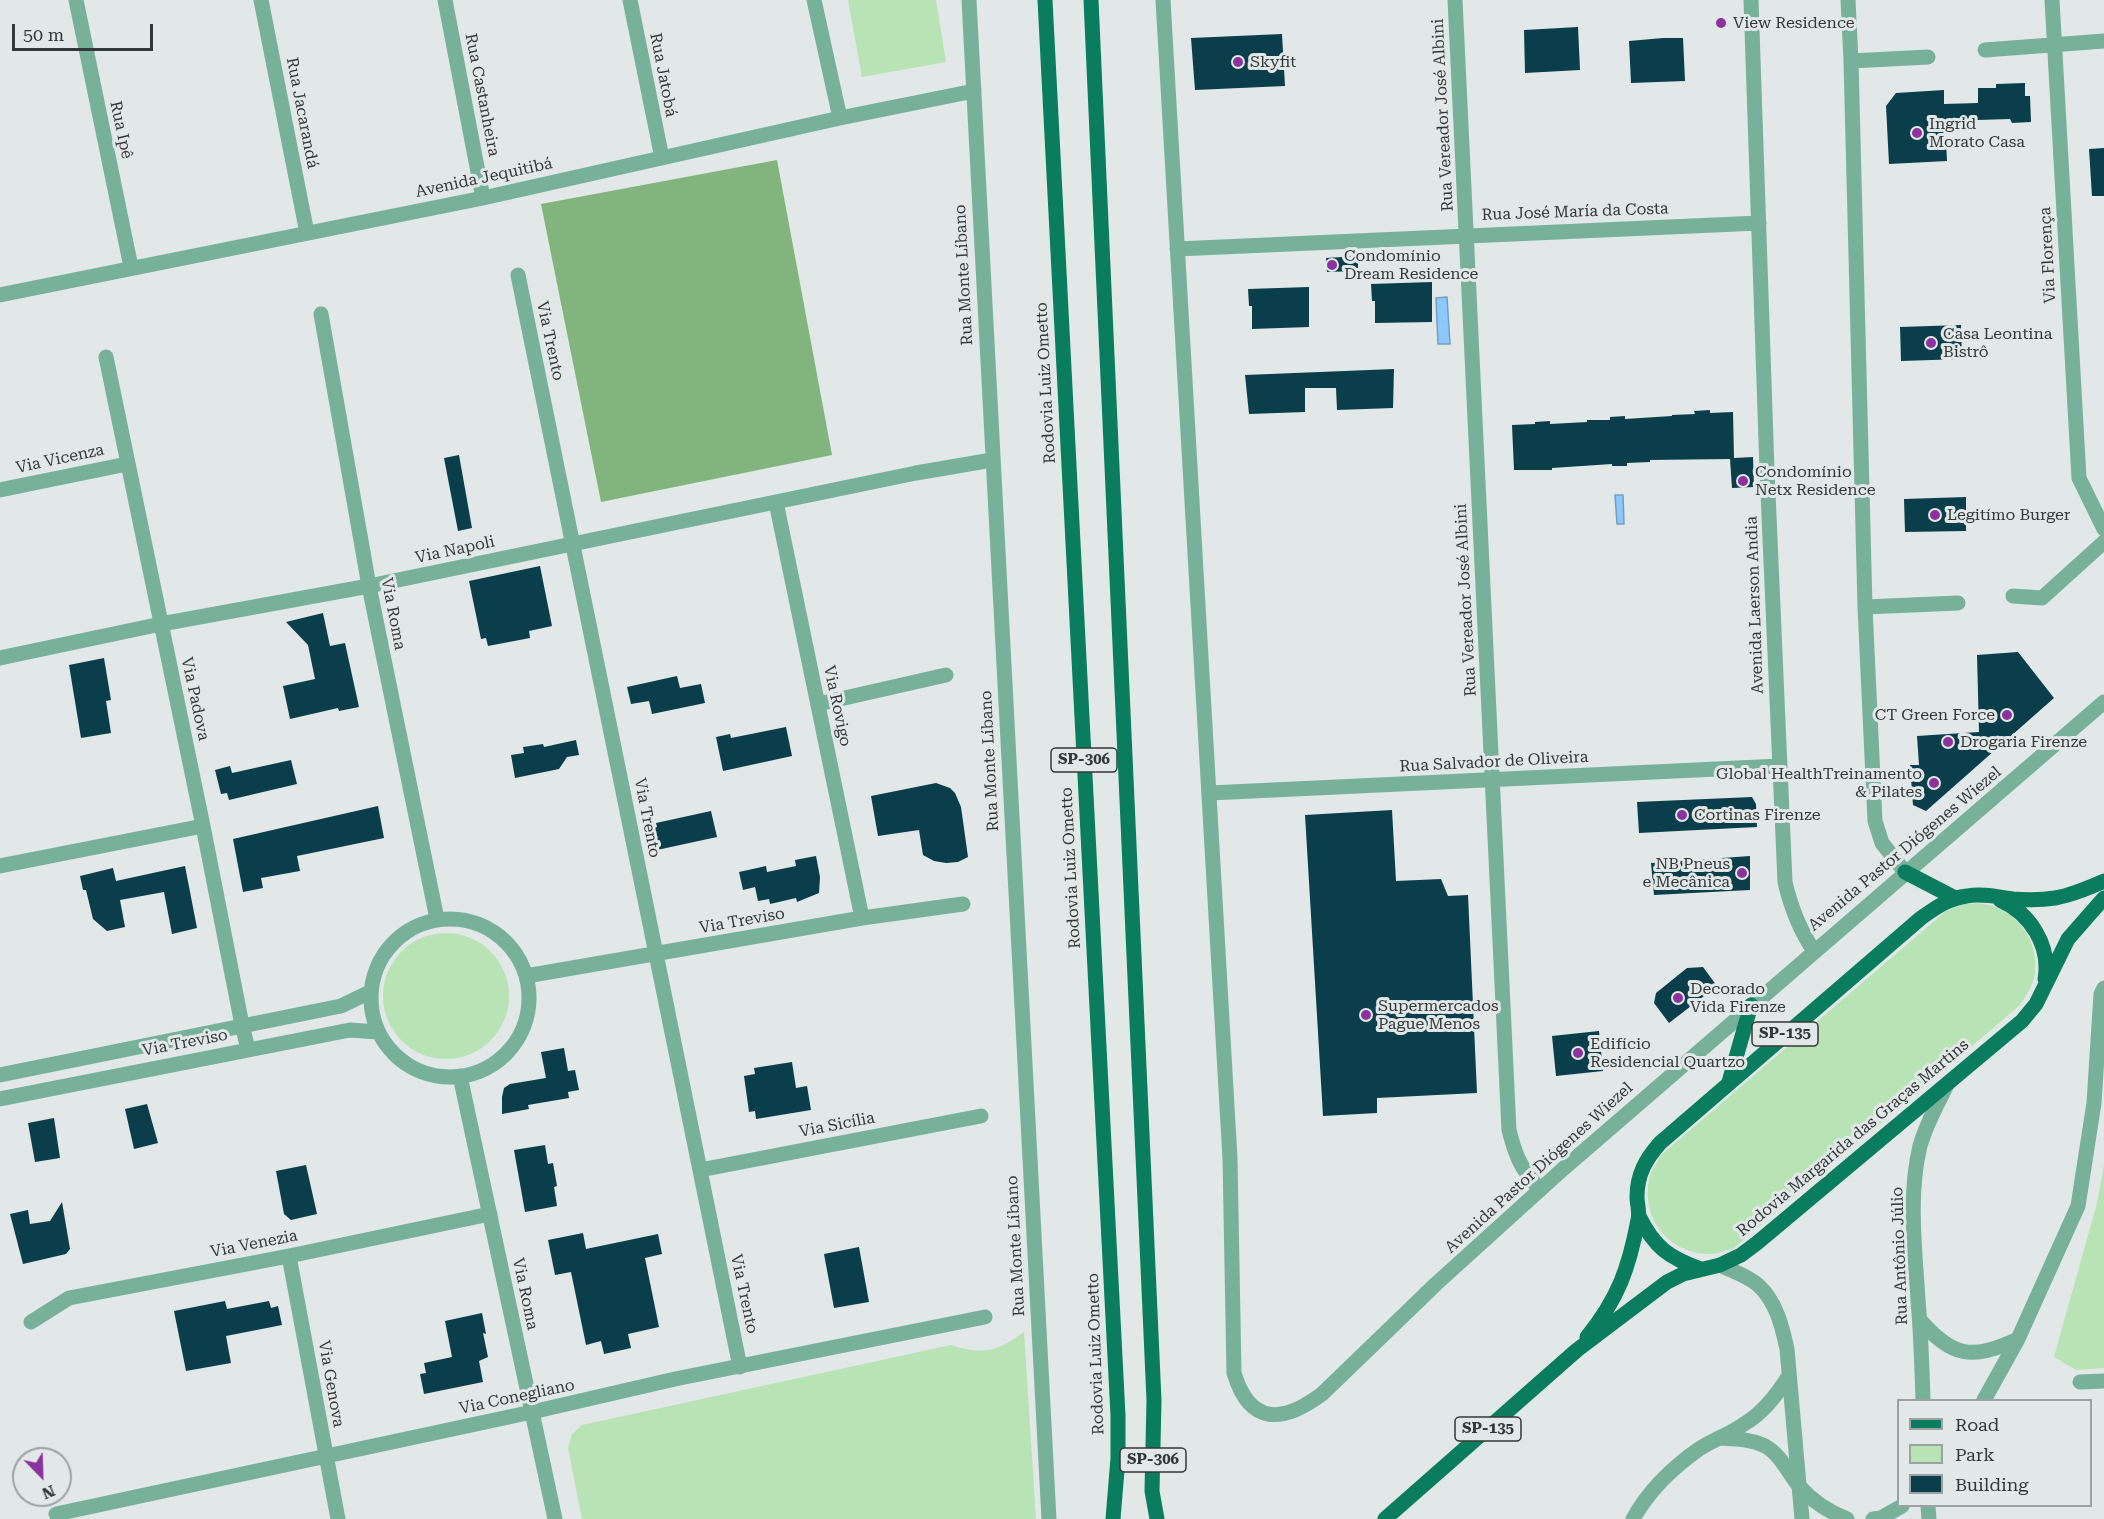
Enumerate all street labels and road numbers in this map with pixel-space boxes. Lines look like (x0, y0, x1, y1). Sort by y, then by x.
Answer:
street label: Rua Vereador José Albini (1428, 18, 1458, 212)
street label: Rua Jatobá (645, 31, 681, 119)
street label: Rua Castanheira (461, 32, 503, 158)
street label: Rua Jacarandá (282, 56, 322, 170)
street label: Rua Ipê (106, 99, 136, 161)
street label: Avenida Jequitibá (414, 154, 554, 202)
street label: Rua José María da Costa (1481, 199, 1669, 225)
street label: Rua Monte Líbano (951, 204, 977, 346)
street label: Via Florença (2036, 206, 2060, 304)
street label: Via Trento (532, 300, 568, 382)
street label: Rodovia Luiz Ometto (1032, 302, 1060, 464)
street label: Via Vicenza (14, 440, 106, 478)
street label: Rua Vereador José Albini (1451, 503, 1481, 697)
street label: Avenida Laerson Andia (1742, 516, 1768, 694)
street label: Via Napoli (414, 532, 496, 568)
street label: Via Roma (377, 576, 409, 652)
street label: Via Padova (177, 656, 213, 742)
street label: Via Rovigo (819, 664, 855, 748)
street label: Rua Monte Líbano (977, 690, 1003, 832)
street label: Rua Salvador de Oliveira (1399, 747, 1589, 777)
road number: SP-306 (1051, 748, 1117, 772)
street label: Avenida Pastor Diógenes Wiezel (1805, 763, 2005, 935)
street label: Via Trento (630, 777, 664, 859)
street label: Rodovia Luiz Ometto (1057, 787, 1085, 949)
street label: Via Treviso (698, 904, 786, 938)
road number: SP-135 (1752, 1022, 1818, 1046)
street label: Via Treviso (141, 1025, 229, 1061)
street label: Rodovia Margarida das Graças Martins (1733, 1035, 1973, 1241)
street label: Avenida Pastor Diógenes Wiezel (1441, 1079, 1637, 1257)
street label: Via Sicília (797, 1108, 877, 1142)
street label: Rua Monte Líbano (1003, 1175, 1029, 1317)
street label: Rua Antônio Júlio (1888, 1186, 1912, 1326)
street label: Via Venezia (209, 1226, 299, 1262)
street label: Via Trento (726, 1253, 762, 1335)
street label: Via Roma (508, 1256, 542, 1332)
street label: Rodovia Luiz Ometto (1084, 1273, 1108, 1435)
street label: Via Genova (314, 1339, 348, 1429)
street label: Via Conegliano (458, 1375, 576, 1419)
road number: SP-135 (1455, 1417, 1521, 1441)
road number: SP-306 (1120, 1448, 1186, 1472)

